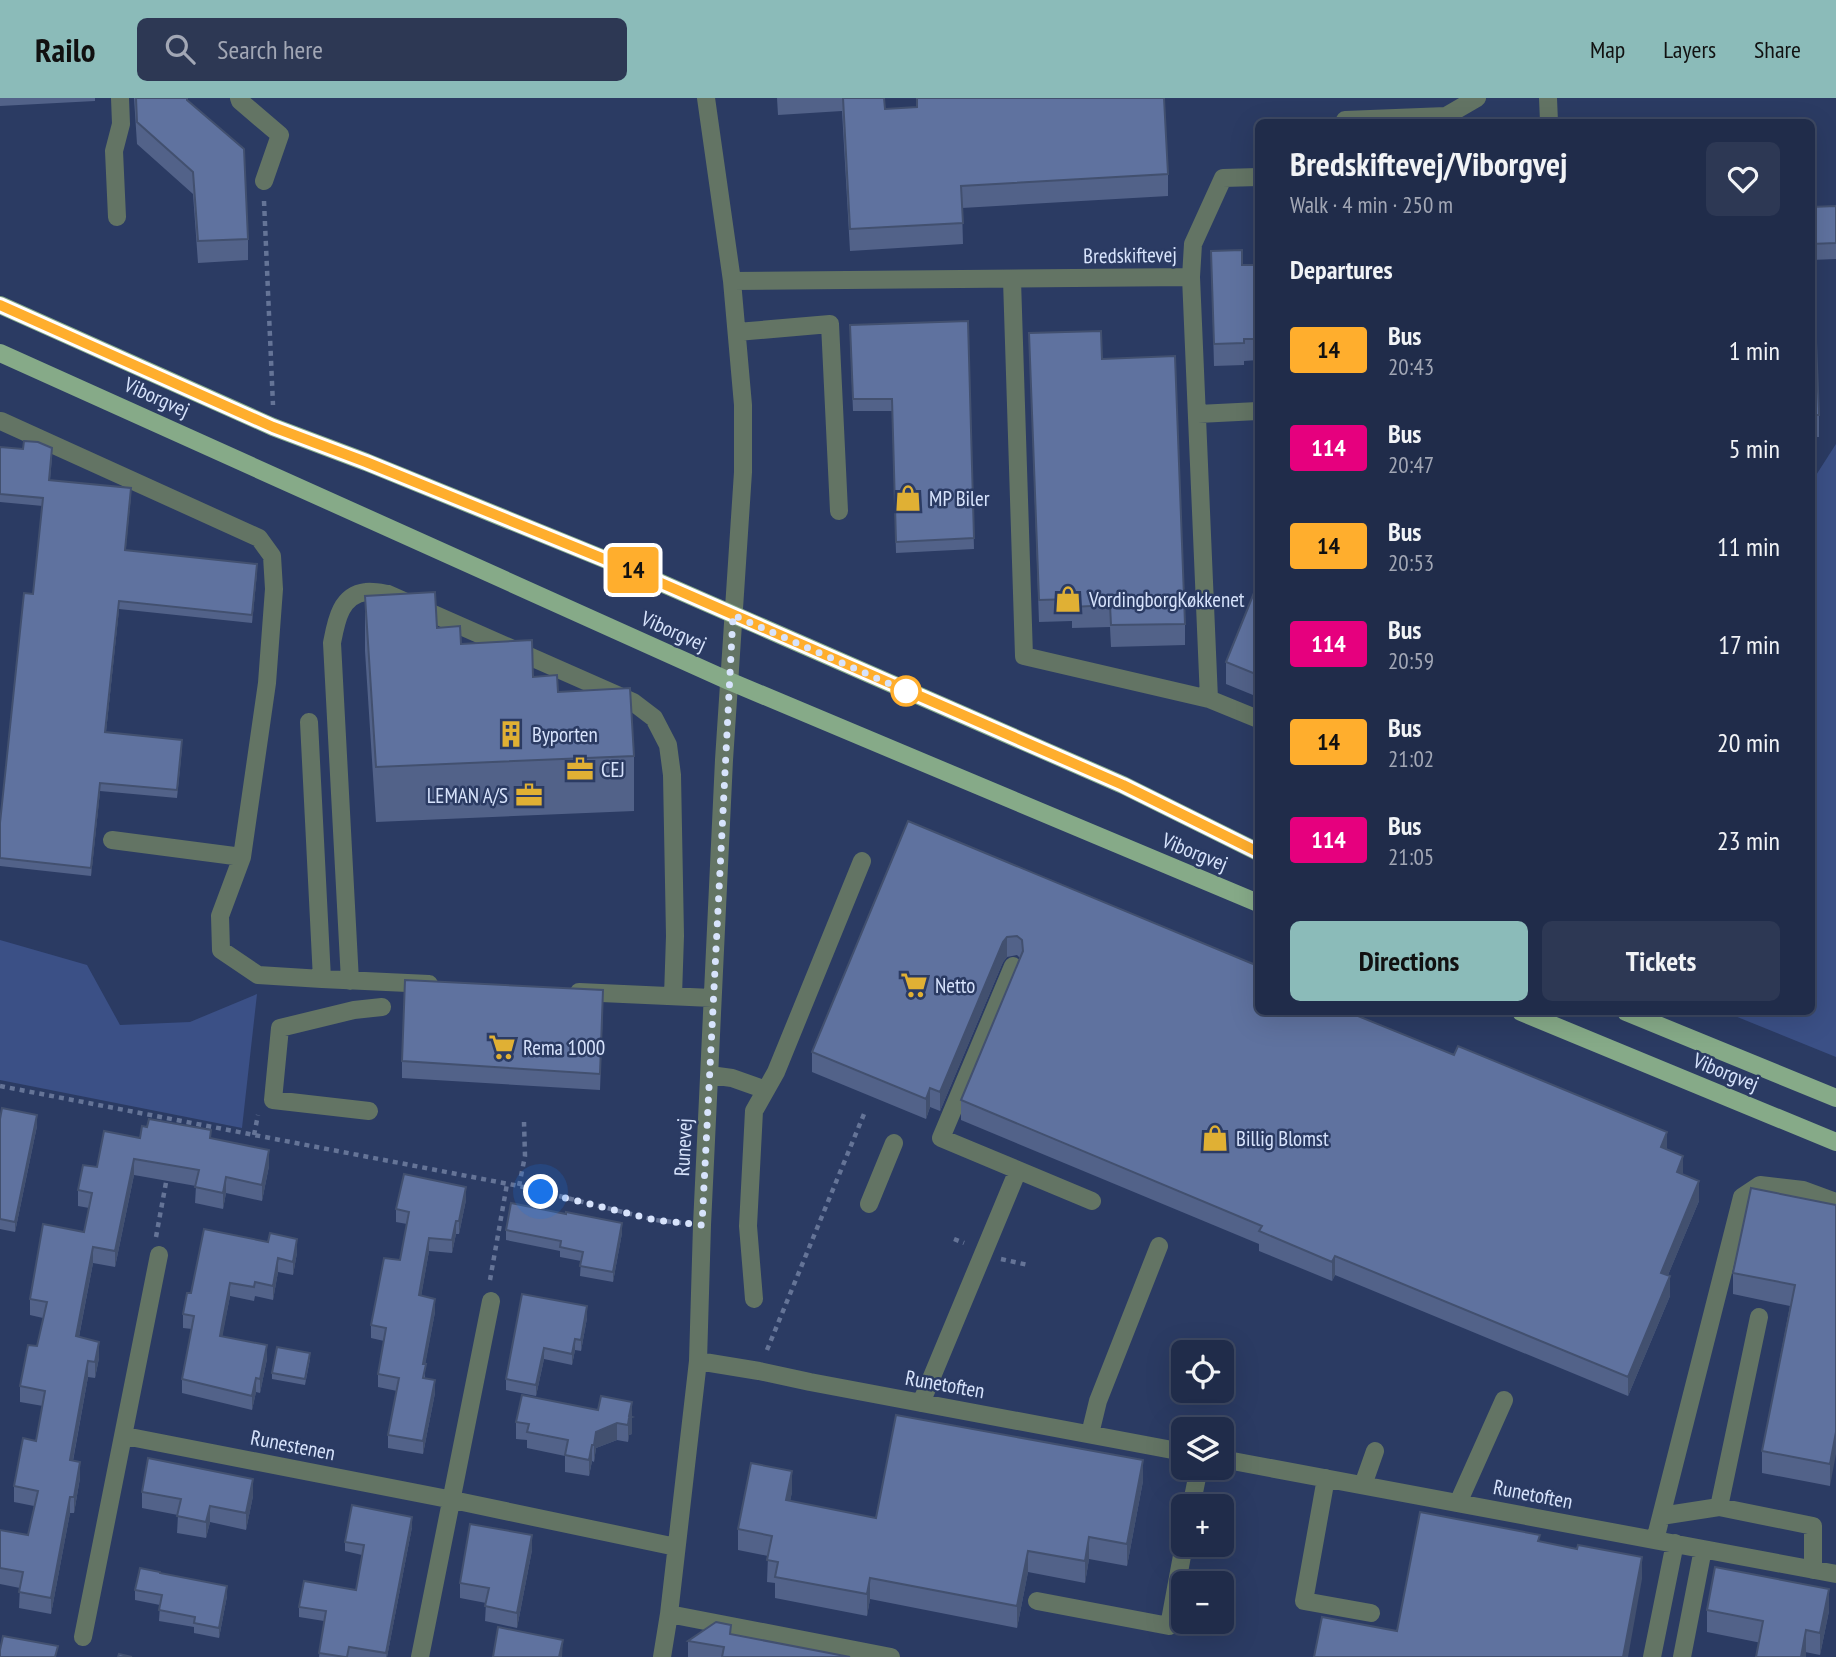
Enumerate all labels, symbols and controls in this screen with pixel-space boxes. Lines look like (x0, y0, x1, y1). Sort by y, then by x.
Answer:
search box (137, 18, 627, 81)
text: Railo (35, 28, 95, 71)
icon: search (161, 30, 199, 68)
text: Search here (217, 33, 323, 66)
text: Map (1590, 34, 1625, 65)
text: Layers (1663, 34, 1716, 65)
text: Share (1754, 34, 1801, 65)
text: Bredskiftevej/Viborgvej (1290, 142, 1567, 185)
button: heart (1706, 142, 1780, 216)
text: Walk · 4 min · 250 m (1290, 190, 1453, 219)
street label: Bredskiftevej (1083, 241, 1177, 269)
text: Departures (1290, 253, 1393, 286)
text: Bus (1388, 319, 1421, 352)
text: 14 (1317, 334, 1340, 365)
text: 1 min (1729, 334, 1780, 367)
text: 20:43 (1388, 352, 1434, 381)
street label: Viborgvej (119, 370, 194, 423)
text: Bus (1388, 417, 1421, 450)
text: 114 (1311, 432, 1346, 463)
text: 5 min (1729, 432, 1780, 465)
text: 20:47 (1388, 450, 1434, 479)
shop icon: MP Biler (893, 483, 923, 513)
place label: MP Biler (929, 485, 990, 512)
text: Bus (1388, 515, 1421, 548)
text: 14 (1317, 530, 1340, 561)
text: 11 min (1717, 530, 1780, 563)
line badge: 14 (602, 547, 664, 593)
text: 20:53 (1388, 548, 1434, 577)
text: 14 (622, 554, 644, 585)
shop icon: VordingborgKøkkenet (1053, 584, 1083, 614)
place label: VordingborgKøkkenet (1088, 586, 1245, 613)
street label: Viborgvej (636, 604, 711, 657)
text: Bus (1388, 613, 1421, 646)
text: 114 (1311, 628, 1346, 659)
text: 17 min (1718, 628, 1780, 661)
text: 20:59 (1388, 646, 1434, 675)
unlabelled marker (891, 676, 921, 706)
text: Bus (1388, 711, 1421, 744)
building icon: Byporten (496, 719, 526, 749)
place label: Byporten (532, 721, 598, 748)
text: 14 (1317, 726, 1340, 757)
text: 20 min (1717, 726, 1780, 759)
text: 21:02 (1388, 744, 1434, 773)
office icon: CEJ (565, 754, 595, 784)
place label: CEJ (601, 756, 625, 783)
office icon: LEMAN A/S (514, 780, 544, 810)
place label: LEMAN A/S (427, 782, 508, 809)
text: Bus (1388, 809, 1421, 842)
text: 114 (1311, 824, 1346, 855)
text: 23 min (1717, 824, 1780, 857)
street label: Viborgvej (1157, 826, 1232, 877)
text: 21:05 (1388, 842, 1434, 871)
button: Directions (1290, 921, 1528, 1001)
button: Tickets (1542, 921, 1780, 1001)
supermarket icon: Netto (899, 970, 929, 1000)
place label: Netto (935, 972, 975, 999)
supermarket icon: Rema 1000 (487, 1032, 517, 1062)
place label: Rema 1000 (523, 1034, 605, 1061)
street label: Viborgvej (1688, 1046, 1763, 1097)
street label: Runevej (668, 1117, 698, 1177)
shop icon: Billig Blomst (1200, 1123, 1230, 1153)
place label: Billig Blomst (1236, 1125, 1329, 1152)
your location (523, 1174, 558, 1209)
map controls (1171, 1340, 1234, 1634)
button: locate (1171, 1340, 1234, 1403)
street label: Runetoften (903, 1364, 987, 1404)
button: layers (1171, 1417, 1234, 1480)
street label: Runestenen (248, 1424, 338, 1466)
street label: Runetoften (1491, 1473, 1575, 1515)
button: + (1171, 1494, 1234, 1557)
button: − (1171, 1571, 1234, 1634)

